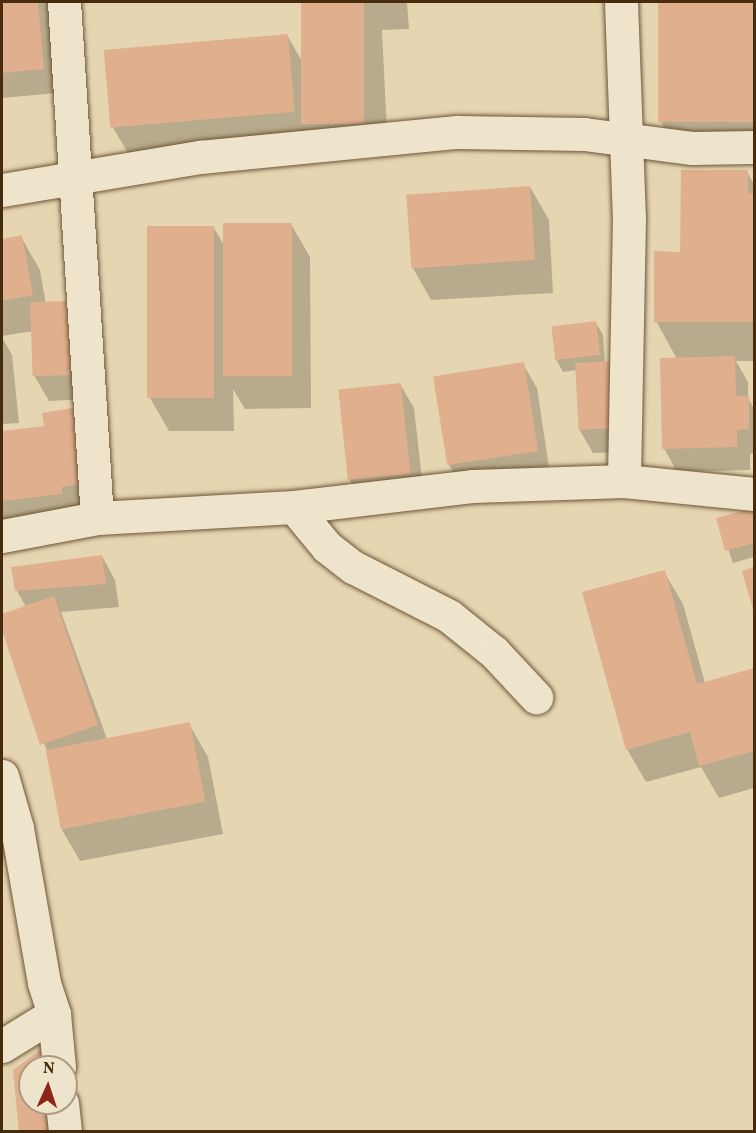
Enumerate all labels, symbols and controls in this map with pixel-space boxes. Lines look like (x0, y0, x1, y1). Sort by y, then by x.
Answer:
north arrow (18, 1055, 78, 1115)
text: N (42, 1058, 55, 1080)

